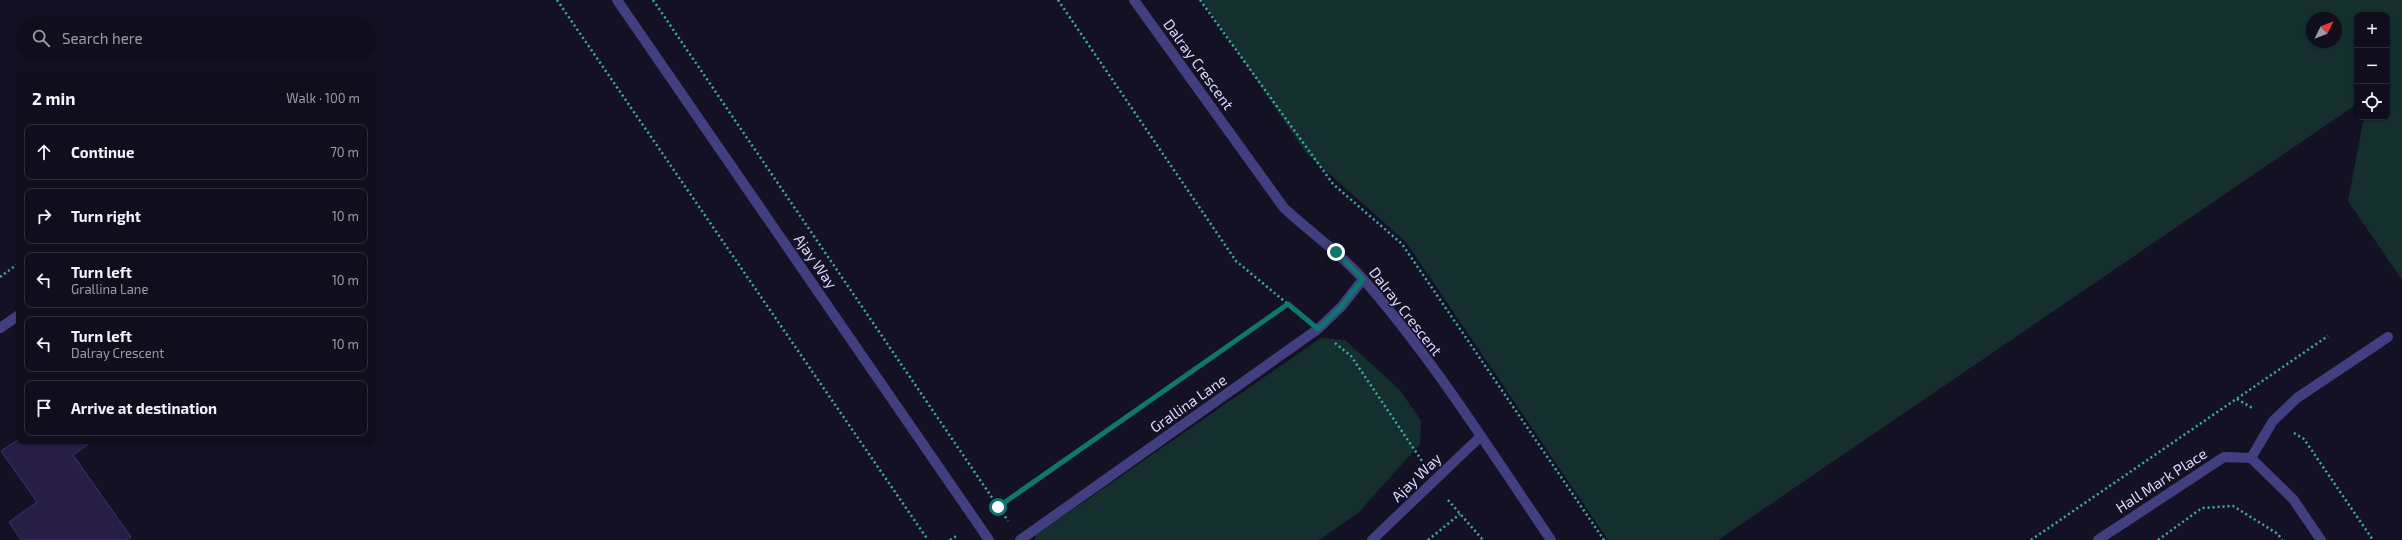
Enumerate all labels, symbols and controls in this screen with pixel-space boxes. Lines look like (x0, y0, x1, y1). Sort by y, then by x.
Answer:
north arrow (2306, 12, 2342, 48)
map controls (2354, 12, 2390, 120)
button: + (2354, 12, 2390, 48)
street label: Dalray Crescent (1160, 15, 1238, 113)
search box (16, 16, 376, 60)
icon: search (30, 27, 52, 49)
text: Search here (62, 29, 143, 47)
button: − (2354, 48, 2390, 84)
button: locate (2354, 84, 2390, 120)
text: 2 min (32, 88, 75, 108)
text: Walk · 100 m (286, 90, 360, 106)
icon: ahead (33, 141, 55, 163)
text: Continue (71, 143, 134, 161)
text: 70 m (330, 144, 359, 160)
icon: right (33, 205, 55, 227)
text: Turn right (71, 207, 141, 225)
text: 10 m (332, 208, 359, 224)
street label: Ajay Way (790, 230, 841, 292)
route end (1327, 243, 1345, 261)
text: Turn left (71, 263, 132, 281)
street label: Dalray Crescent (1366, 263, 1446, 359)
icon: left (33, 269, 55, 291)
text: 10 m (332, 272, 359, 288)
text: Grallina Lane (71, 281, 148, 297)
text: Turn left (71, 327, 132, 345)
icon: left (33, 333, 55, 355)
text: 10 m (332, 336, 359, 352)
text: Dalray Crescent (71, 345, 164, 361)
street label: Grallina Lane (1146, 370, 1230, 436)
icon: arrive (33, 397, 55, 419)
text: Arrive at destination (71, 399, 217, 417)
street label: Hall Mark Place (2112, 444, 2210, 516)
street label: Ajay Way (1387, 449, 1445, 506)
route start (989, 498, 1007, 516)

